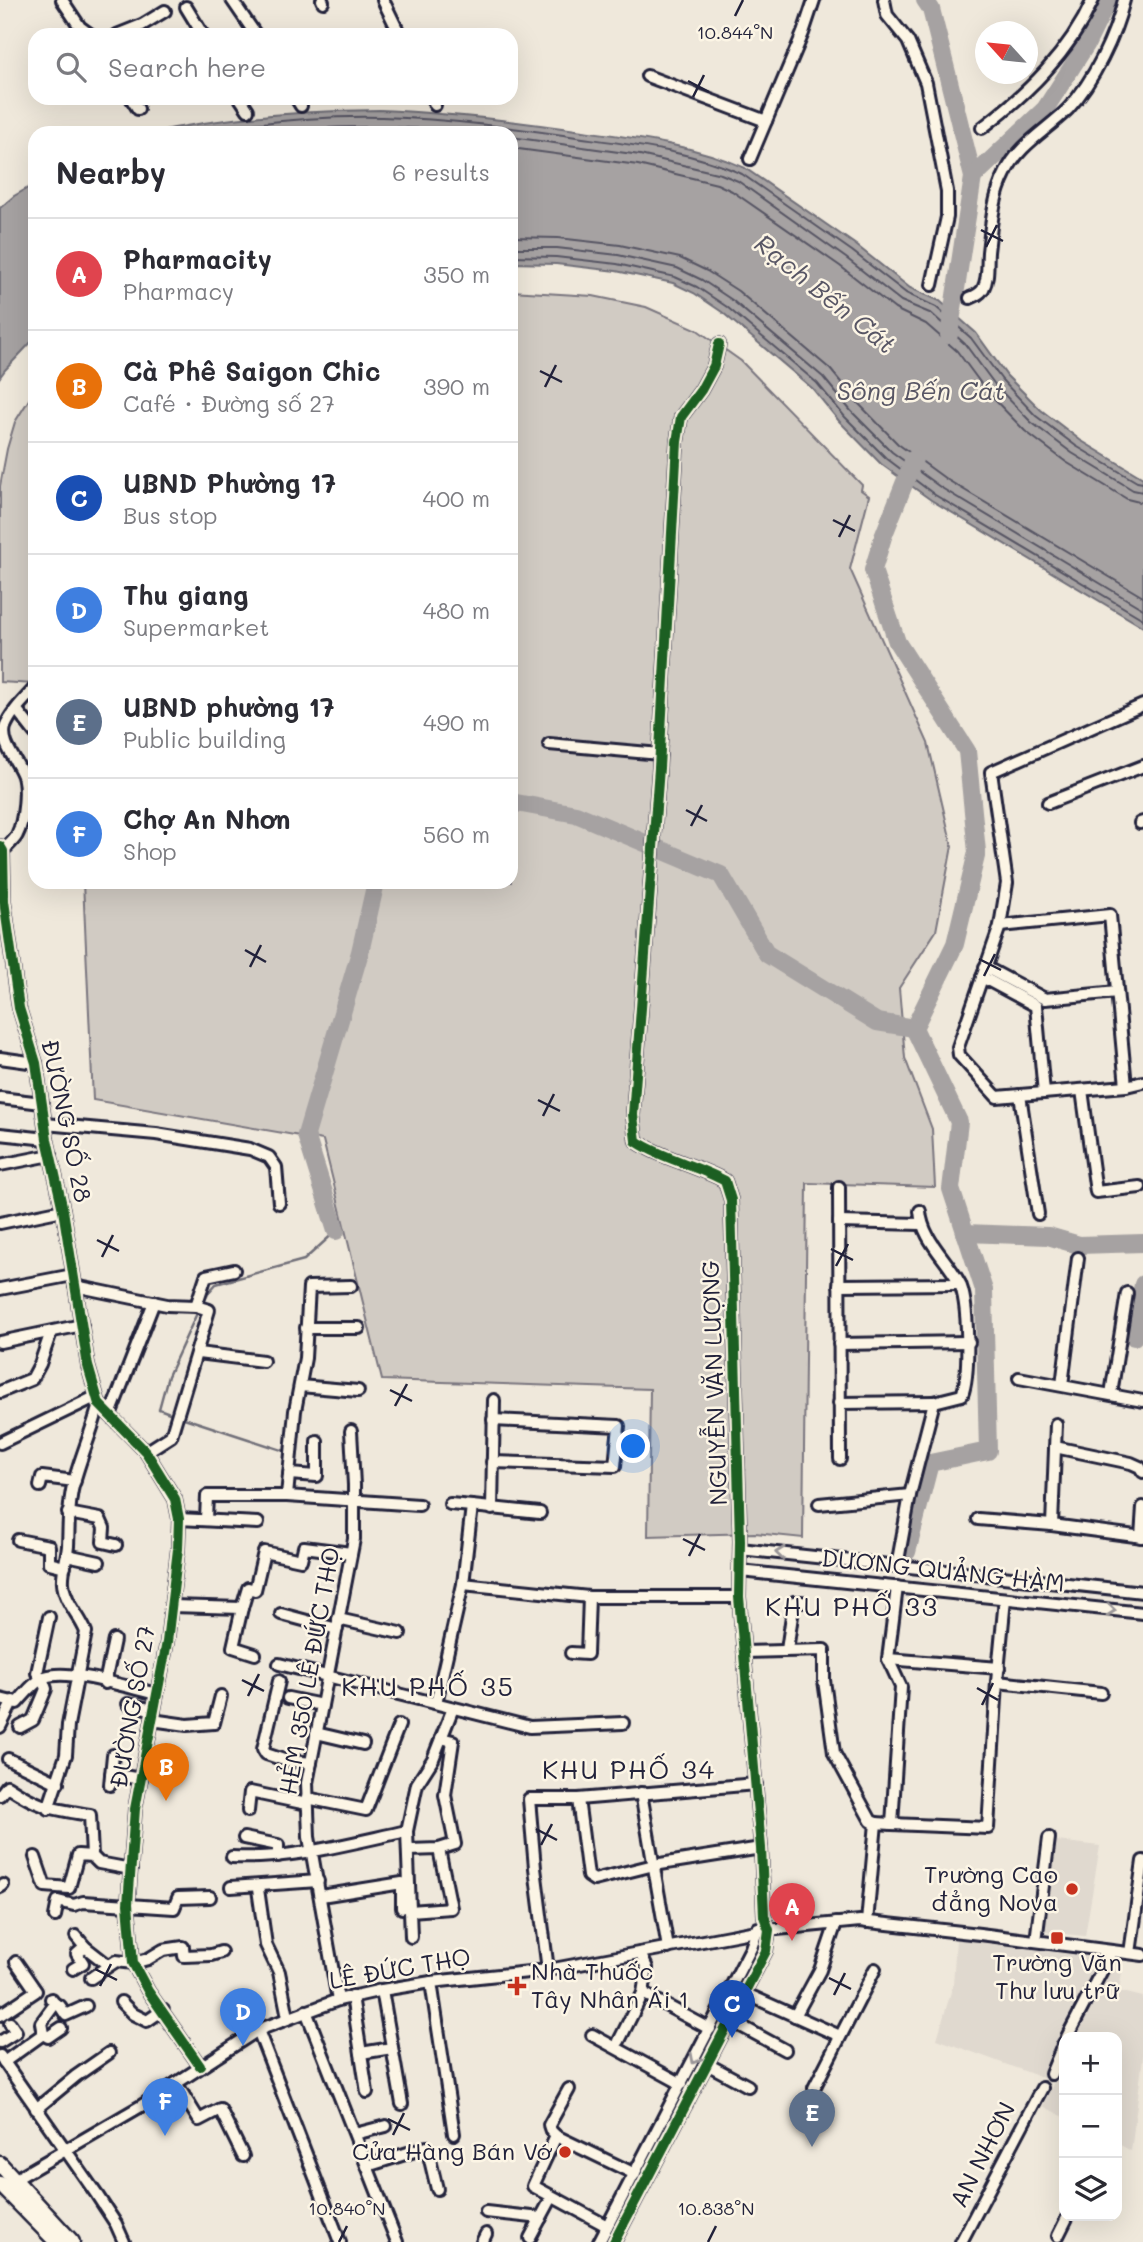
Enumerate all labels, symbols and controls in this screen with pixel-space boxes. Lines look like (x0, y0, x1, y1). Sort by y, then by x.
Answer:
text: 10.844°N (697, 20, 773, 44)
north arrow (975, 21, 1038, 84)
search box (28, 28, 518, 105)
icon: search (52, 48, 90, 86)
text: Search here (108, 50, 266, 84)
text: Nearby (56, 152, 166, 192)
text: 6 results (392, 157, 490, 187)
water label: Rạch Bến Cát (748, 226, 903, 361)
text: Pharmacity (123, 242, 272, 276)
text: A (71, 259, 87, 289)
text: 350 m (423, 259, 490, 289)
text: Pharmacy (123, 276, 234, 306)
text: Cà Phê Saigon Chic (123, 354, 381, 388)
text: B (71, 371, 87, 401)
text: 390 m (423, 371, 490, 401)
water label: Sông Bến Cát (836, 373, 1006, 407)
text: Café · Đường số 27 (123, 388, 335, 418)
text: UBND Phường 17 (123, 466, 336, 500)
text: C (70, 483, 88, 513)
text: 400 m (422, 483, 490, 513)
text: Bus stop (123, 500, 218, 530)
text: Thu giang (123, 578, 248, 612)
text: D (71, 595, 87, 625)
text: 480 m (423, 595, 490, 625)
text: Supermarket (123, 612, 269, 642)
text: UBND phường 17 (123, 690, 335, 724)
text: E (72, 707, 86, 737)
text: 490 m (423, 707, 490, 737)
text: Public building (123, 724, 286, 754)
text: Chợ An Nhơn (123, 802, 291, 836)
text: F (72, 819, 86, 849)
text: 560 m (423, 819, 490, 849)
text: Shop (123, 836, 177, 866)
street label: ĐƯỜNG SỐ 28 (35, 1036, 100, 1205)
street label: NGUYỄN VĂN LƯỢNG (694, 1260, 733, 1506)
your location (616, 1429, 650, 1463)
street label: DƯƠNG QUẢNG HÀM (820, 1541, 1066, 1598)
street label: HẺM 350 LÊ ĐỨC THỌ (271, 1544, 346, 1797)
one-way arrow (775, 1546, 786, 1561)
district label: KHU PHỐ 33 (765, 1589, 939, 1623)
one-way arrow (1106, 1602, 1117, 1617)
street label: ĐƯỜNG SỐ 27 (102, 1623, 161, 1790)
district label: KHU PHỐ 35 (341, 1669, 515, 1703)
pin: B (143, 1743, 189, 1801)
district label: KHU PHỐ 34 (542, 1752, 716, 1786)
place label: Trường Cao đẳng Nova (924, 1858, 1058, 1917)
marker: Trường Cao đẳng Nova (1064, 1881, 1080, 1897)
pin: A (769, 1883, 815, 1941)
marker: Trường Văn Thư lưu trữ (1049, 1930, 1065, 1946)
street label: LÊ ĐỨC THỌ (327, 1940, 473, 1995)
place label: Trường Văn Thư lưu trữ (992, 1946, 1122, 2005)
place label: Nhà Thuốc Tây Nhân Ái 1 (531, 1955, 689, 2014)
marker: Nhà Thuốc Tây Nhân Ái 1 (509, 1978, 525, 1994)
pin: C (709, 1980, 755, 2038)
pin: D (220, 1988, 266, 2046)
map controls (1059, 2032, 1122, 2221)
button: + (1059, 2032, 1122, 2095)
one-way arrow (689, 2052, 703, 2064)
pin: F (142, 2078, 188, 2136)
pin: E (789, 2089, 835, 2147)
button: − (1059, 2095, 1122, 2158)
street label: AN NHƠN (942, 2096, 1021, 2212)
place label: Cửa Hàng Bán Vớ (352, 2135, 553, 2166)
marker: Cửa Hàng Bán Vớ (557, 2144, 573, 2160)
button: layers (1059, 2158, 1122, 2221)
text: 10.840°N (308, 2196, 386, 2220)
text: 10.838°N (677, 2196, 755, 2220)

